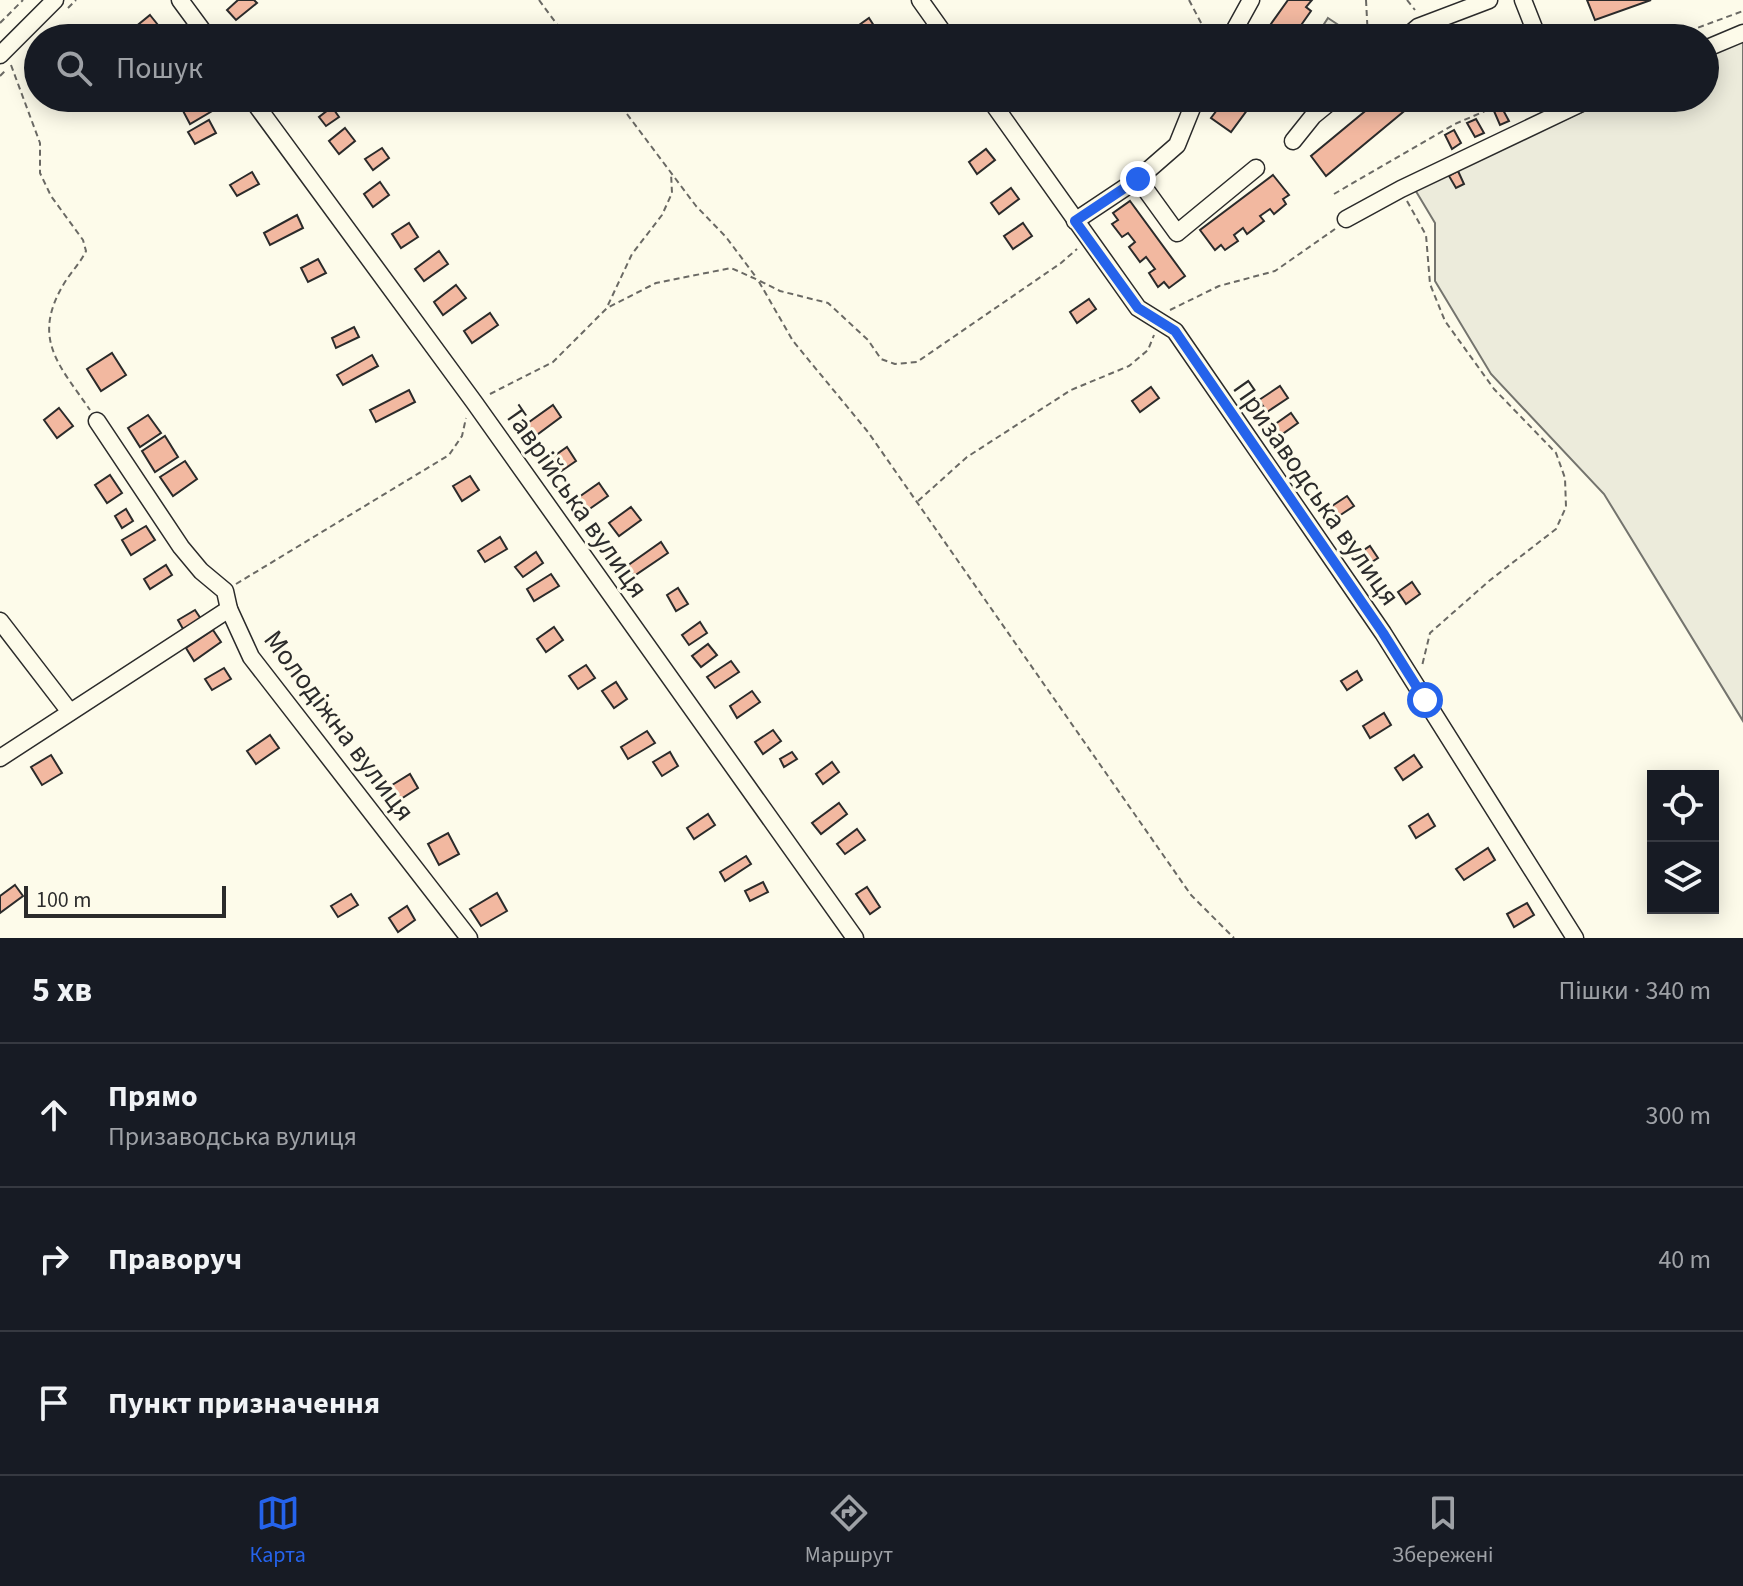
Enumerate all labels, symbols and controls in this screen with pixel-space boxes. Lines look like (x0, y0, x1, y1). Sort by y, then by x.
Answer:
search box (24, 24, 1719, 112)
icon: search (52, 46, 96, 90)
text: Пошук (116, 47, 203, 90)
route end (1120, 161, 1156, 197)
street label: Призаводська вулиця (1223, 371, 1409, 614)
street label: Таврійська вулиця (495, 397, 658, 606)
street label: Молодіжна вулиця (254, 622, 424, 829)
route start (1407, 682, 1443, 718)
map controls (1647, 770, 1719, 914)
button: locate (1647, 770, 1719, 842)
button: layers (1647, 842, 1719, 914)
scale bar (24, 882, 226, 918)
text: 100 m (36, 884, 91, 916)
text: 5 хв (32, 966, 92, 1015)
text: Пішки · 340 m (1558, 972, 1711, 1009)
text: Прямо (108, 1075, 198, 1118)
icon: ahead (32, 1093, 76, 1137)
text: 300 m (1645, 1097, 1711, 1134)
text: Призаводська вулиця (108, 1118, 357, 1155)
icon: right (32, 1237, 76, 1281)
text: Праворуч (108, 1238, 242, 1281)
text: 40 m (1658, 1241, 1711, 1278)
icon: arrive (32, 1381, 76, 1425)
text: Пункт призначення (108, 1382, 380, 1425)
tab: Карта (249, 1491, 306, 1571)
tab: Маршрут (805, 1491, 893, 1571)
tab: Збережені (1392, 1491, 1494, 1571)

